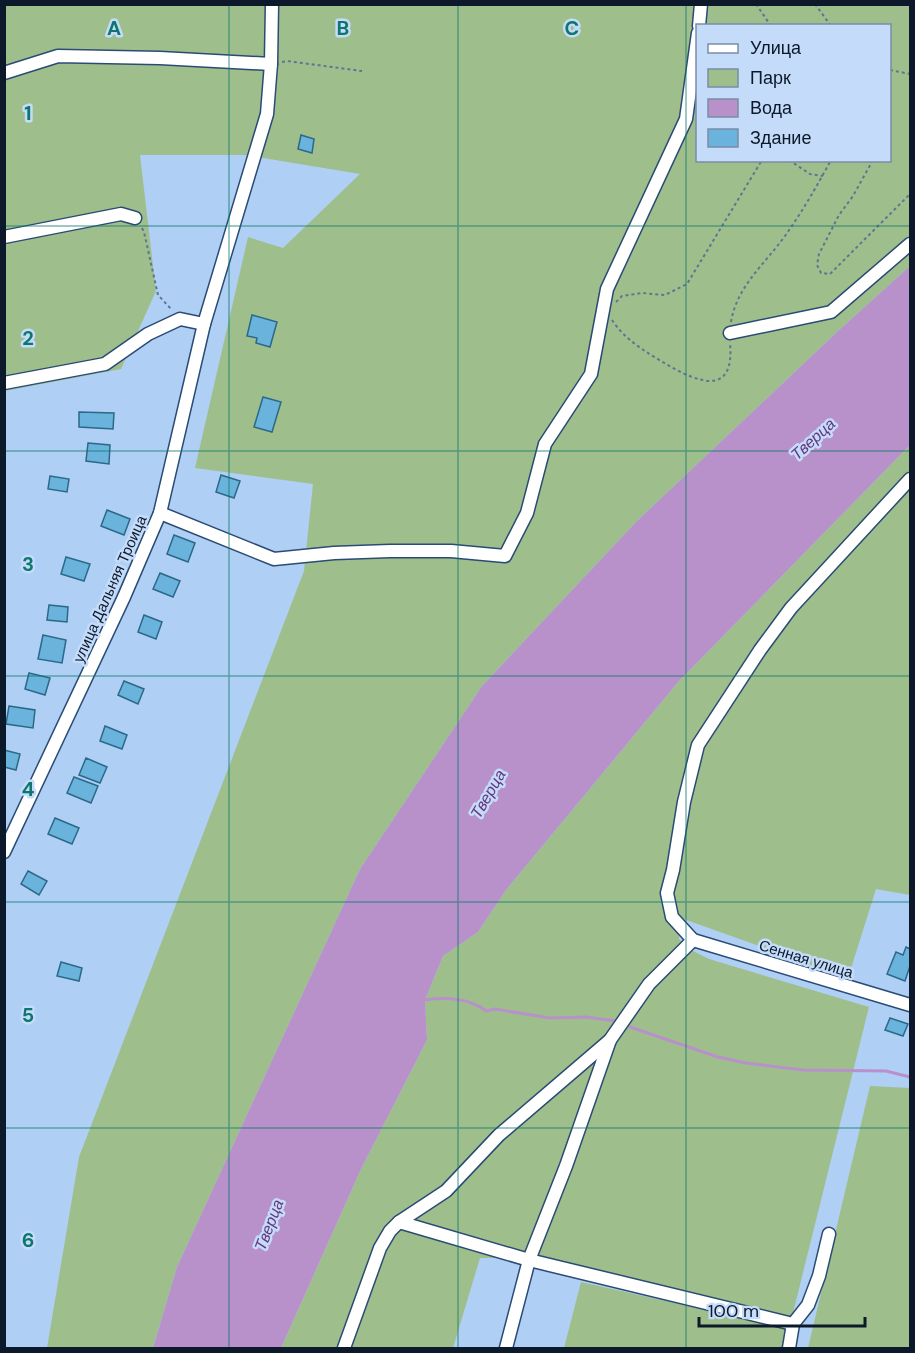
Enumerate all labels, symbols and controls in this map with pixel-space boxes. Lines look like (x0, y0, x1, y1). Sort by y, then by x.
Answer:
text: A (107, 15, 121, 41)
text: B (337, 15, 349, 41)
text: C (565, 15, 579, 41)
legend (696, 24, 891, 162)
text: Улица (750, 36, 802, 60)
text: Парк (750, 66, 791, 90)
text: Вода (750, 96, 793, 120)
text: 1 (24, 100, 32, 126)
text: Здание (750, 126, 811, 150)
text: 2 (22, 325, 34, 351)
water label: Тверца (786, 413, 840, 465)
street label: улица Дальняя Троица (69, 512, 152, 666)
text: 3 (22, 551, 34, 577)
water label: Тверца (466, 766, 510, 822)
text: 4 (22, 776, 35, 802)
street label: Сенная улица (756, 935, 856, 983)
text: 5 (22, 1002, 34, 1028)
water label: Тверца (250, 1196, 288, 1254)
text: 6 (22, 1227, 34, 1253)
scale bar (699, 1290, 866, 1328)
text: 100 m (708, 1299, 759, 1323)

